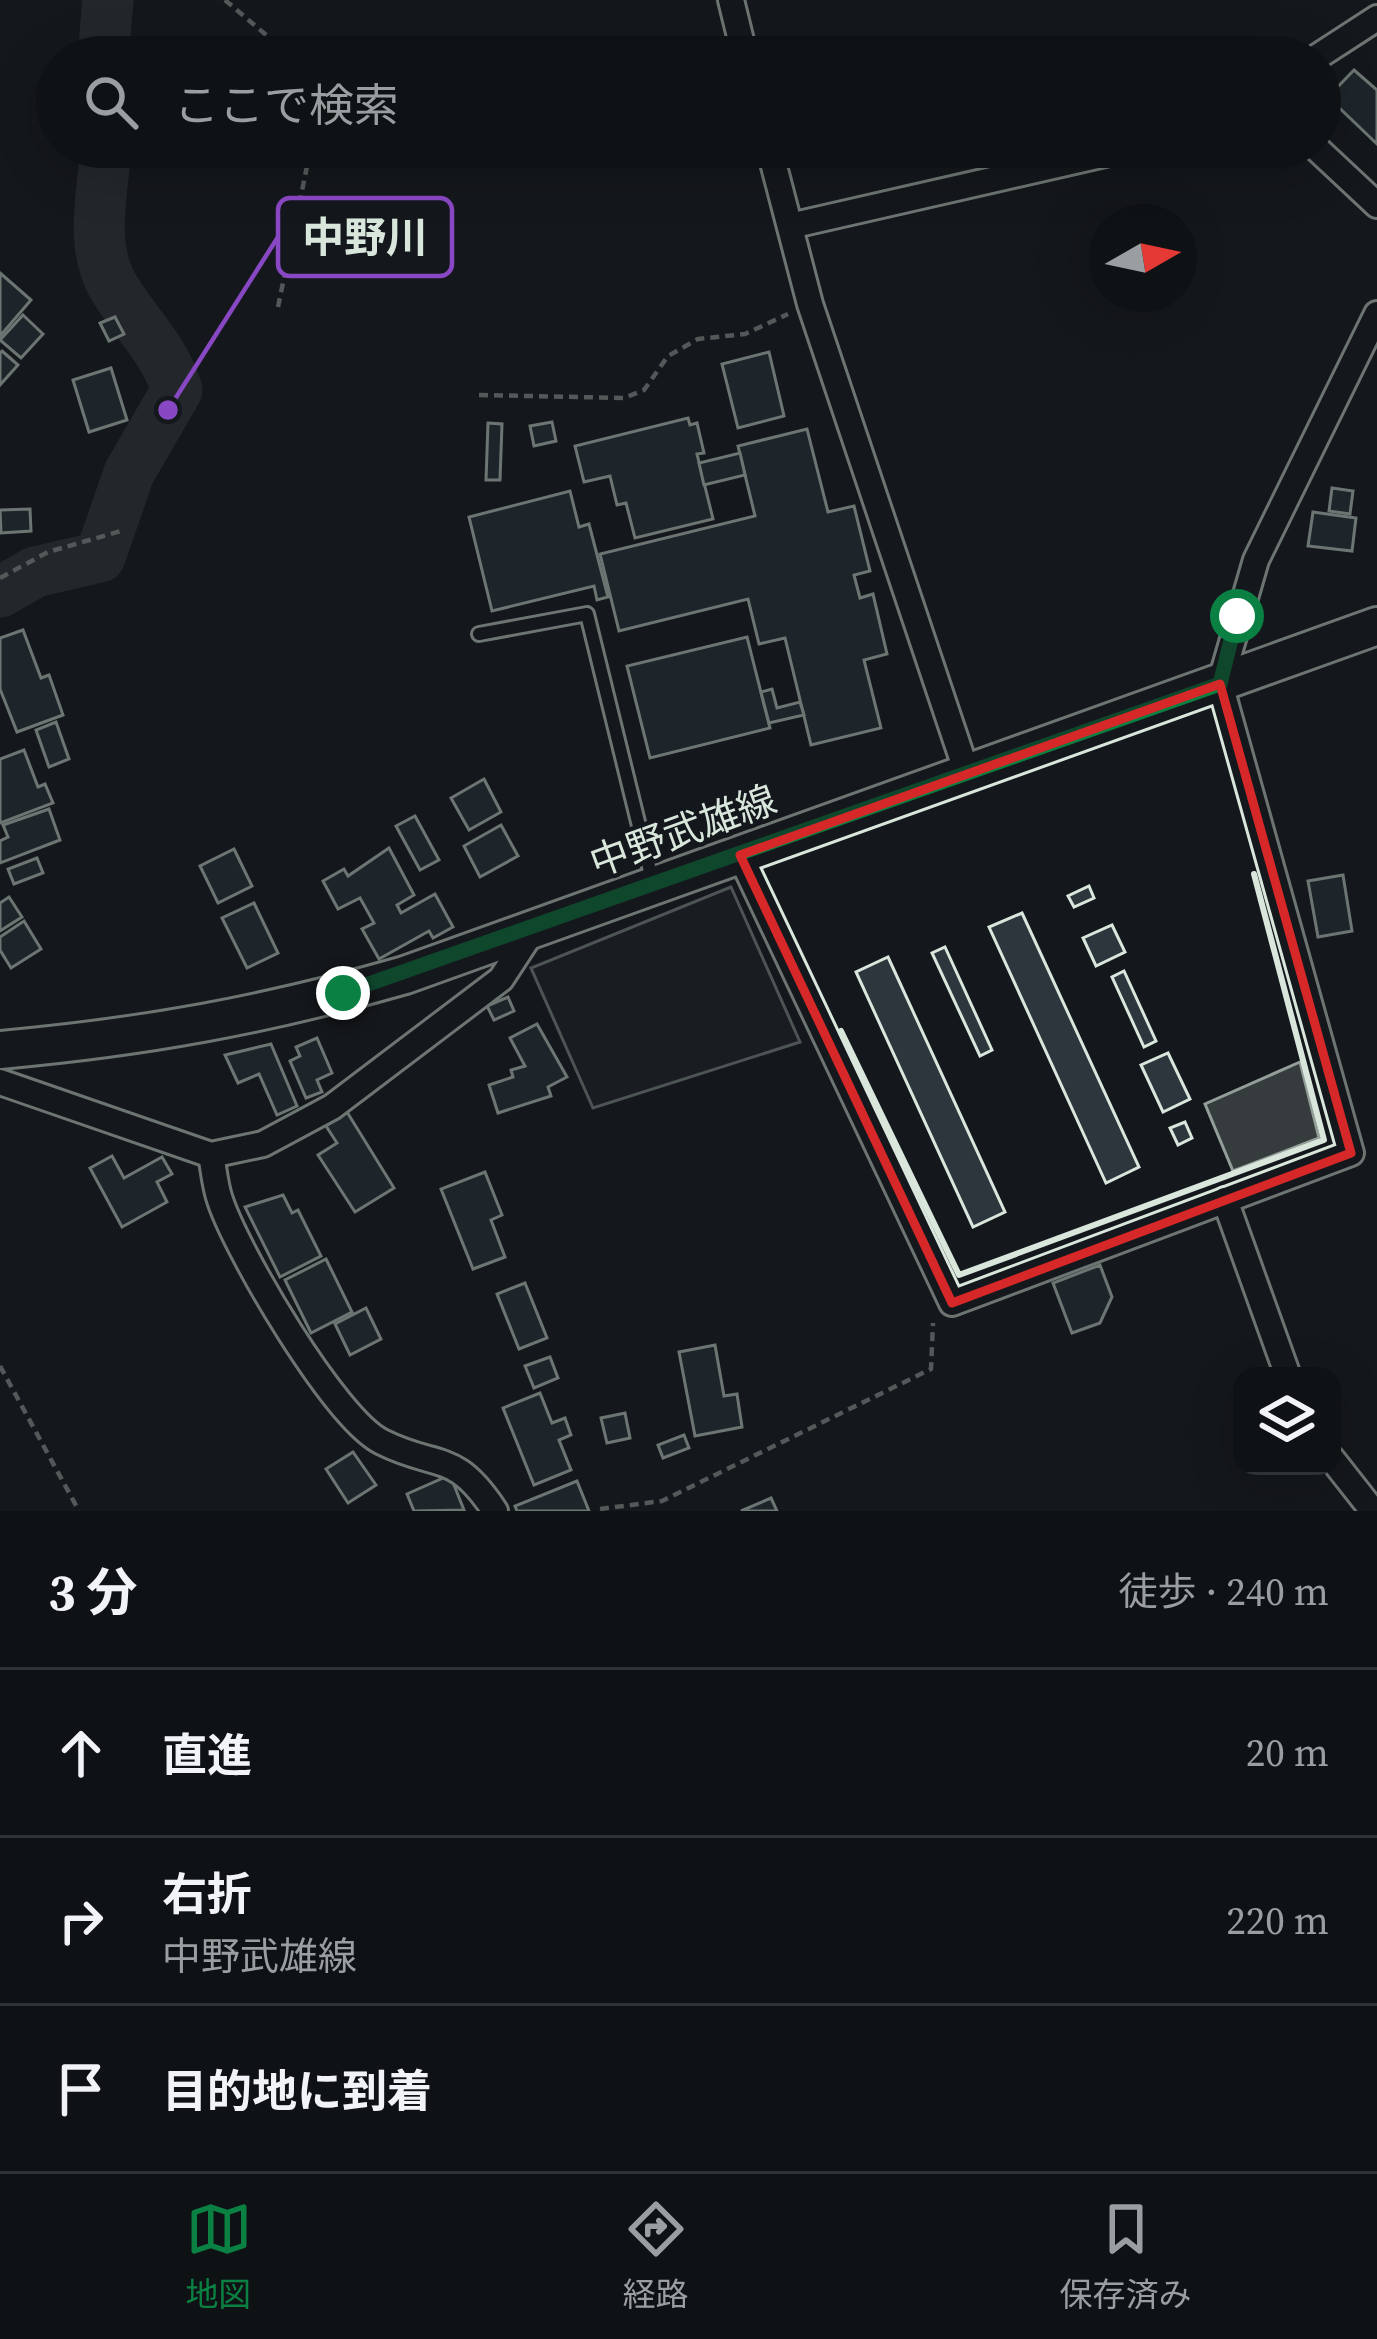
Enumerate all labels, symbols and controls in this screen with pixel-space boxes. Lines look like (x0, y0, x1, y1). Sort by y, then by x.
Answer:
search box (36, 36, 1341, 168)
icon: search (78, 69, 144, 135)
text: ここで検索 (174, 74, 399, 136)
callout: 中野川 (278, 198, 452, 276)
north arrow (1089, 204, 1197, 312)
text: 中野川 (302, 208, 428, 266)
route start (1210, 589, 1264, 643)
street label: 中野武雄線 (582, 773, 784, 889)
route end (316, 966, 370, 1020)
map controls (1233, 1367, 1341, 1475)
button: layers (1233, 1367, 1341, 1475)
text: 3 分 (48, 1557, 138, 1627)
text: 徒歩 · 240 m (1118, 1565, 1329, 1618)
icon: ahead (48, 1720, 114, 1786)
text: 直進 (162, 1724, 252, 1786)
text: 20 m (1246, 1726, 1329, 1779)
text: 右折 (162, 1863, 252, 1925)
icon: right (48, 1888, 114, 1954)
text: 220 m (1226, 1894, 1329, 1947)
text: 中野武雄線 (162, 1930, 357, 1983)
icon: arrive (48, 2056, 114, 2122)
text: 目的地に到着 (162, 2060, 432, 2122)
tab: 地図 (186, 2196, 252, 2317)
tab: 経路 (623, 2196, 689, 2317)
tab: 保存済み (1060, 2196, 1192, 2317)

